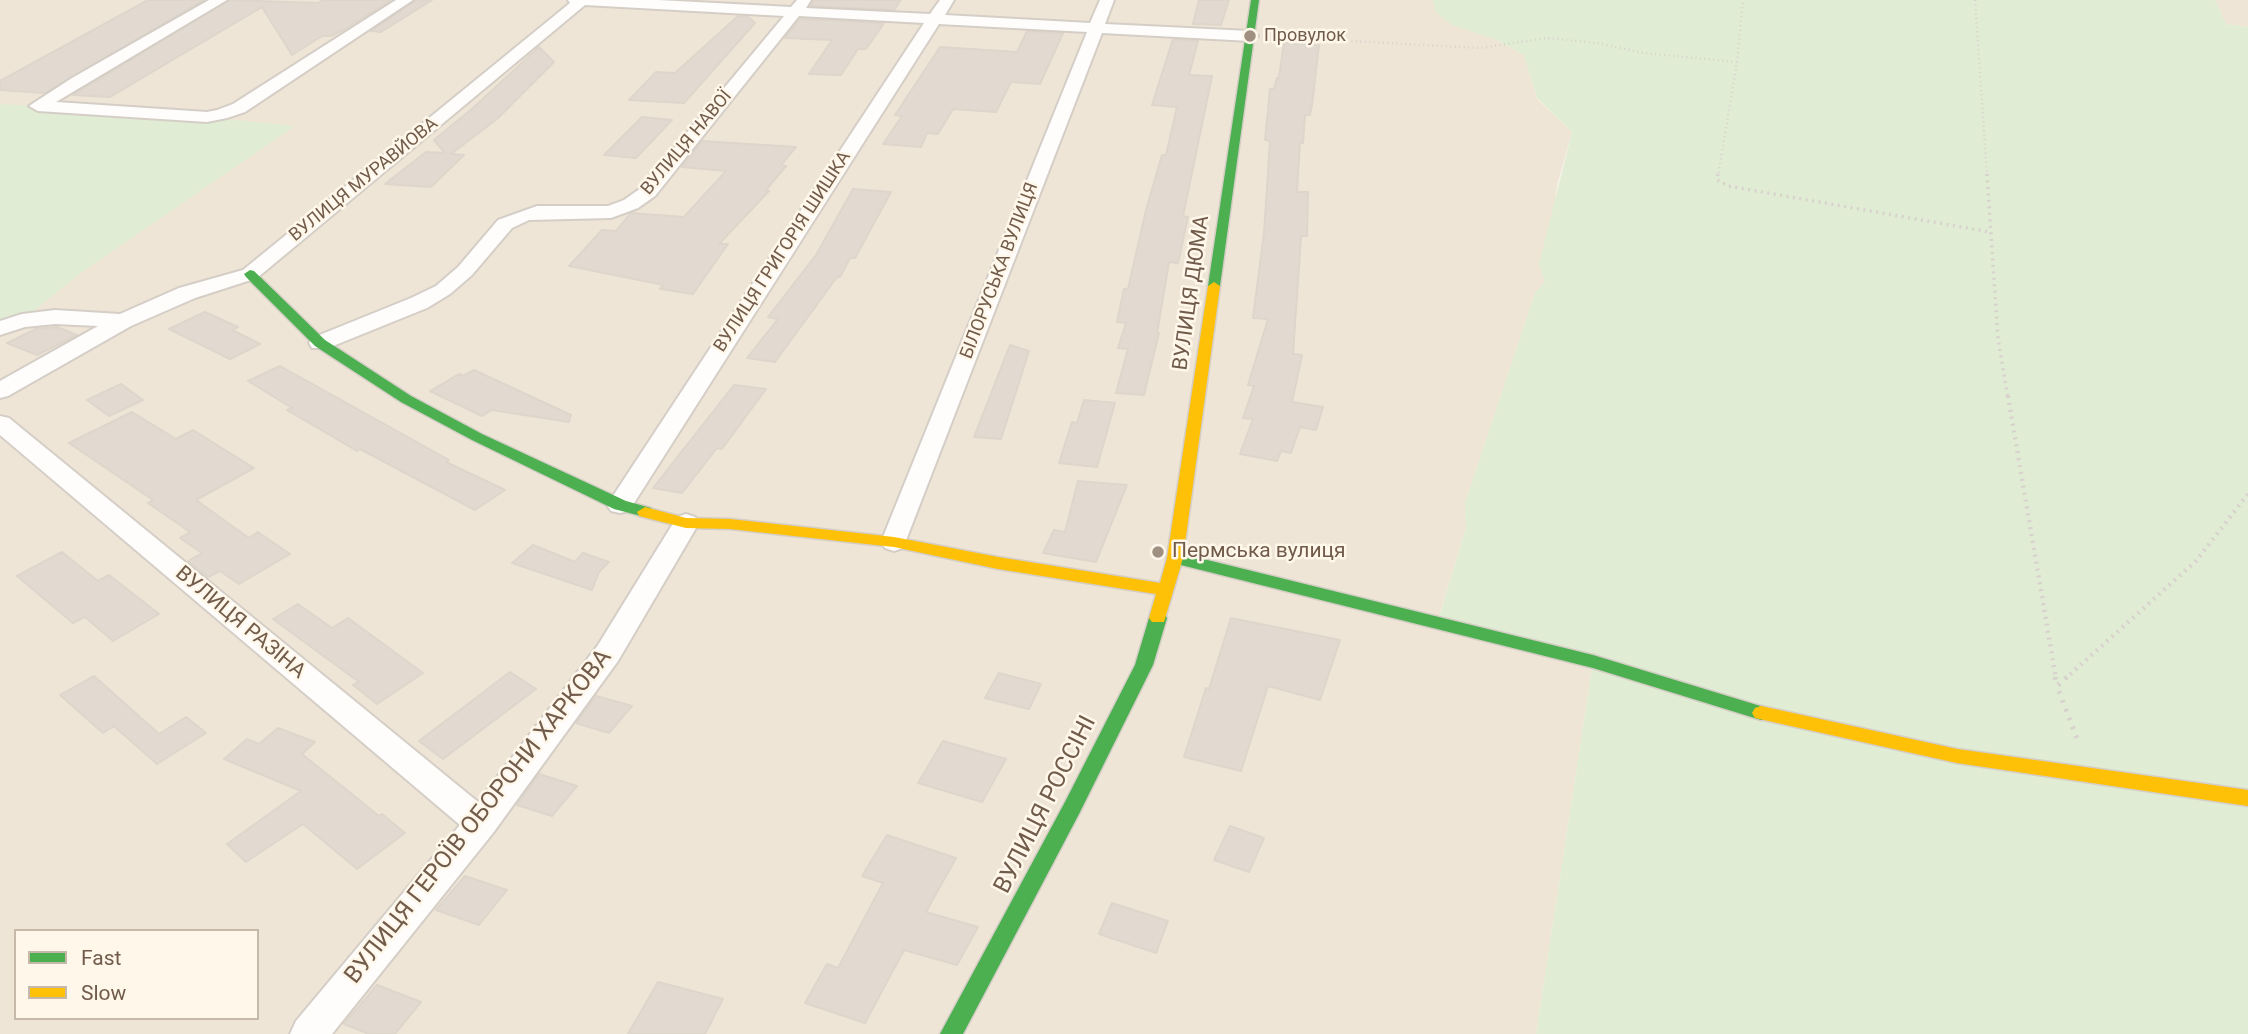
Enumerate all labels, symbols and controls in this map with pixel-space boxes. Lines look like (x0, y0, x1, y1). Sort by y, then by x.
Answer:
place label: Провулок (1264, 25, 1346, 47)
marker: Провулок (1242, 28, 1258, 44)
street label: ВУЛИЦЯ НАВОЇ (637, 86, 737, 200)
street label: ВУЛИЦЯ МУРАВЙОВА (285, 113, 443, 247)
street label: ВУЛИЦЯ ГРИГОРІЯ ШИШКА (710, 148, 856, 356)
street label: БІЛОРУСЬКА ВУЛИЦЯ (956, 180, 1044, 362)
street label: ВУЛИЦЯ ДЮМА (1169, 214, 1215, 372)
place label: Пермська вулиця (1172, 539, 1346, 565)
marker: Пермська вулиця (1150, 544, 1166, 560)
street label: ВУЛИЦЯ РАЗІНА (170, 561, 310, 685)
street label: ВУЛИЦЯ ГЕРОЇВ ОБОРОНИ ХАРКОВА (340, 644, 618, 990)
street label: ВУЛИЦЯ РОССІНІ (989, 711, 1103, 899)
legend (14, 929, 259, 1020)
text: Fast (81, 946, 121, 970)
text: Slow (81, 981, 126, 1005)

